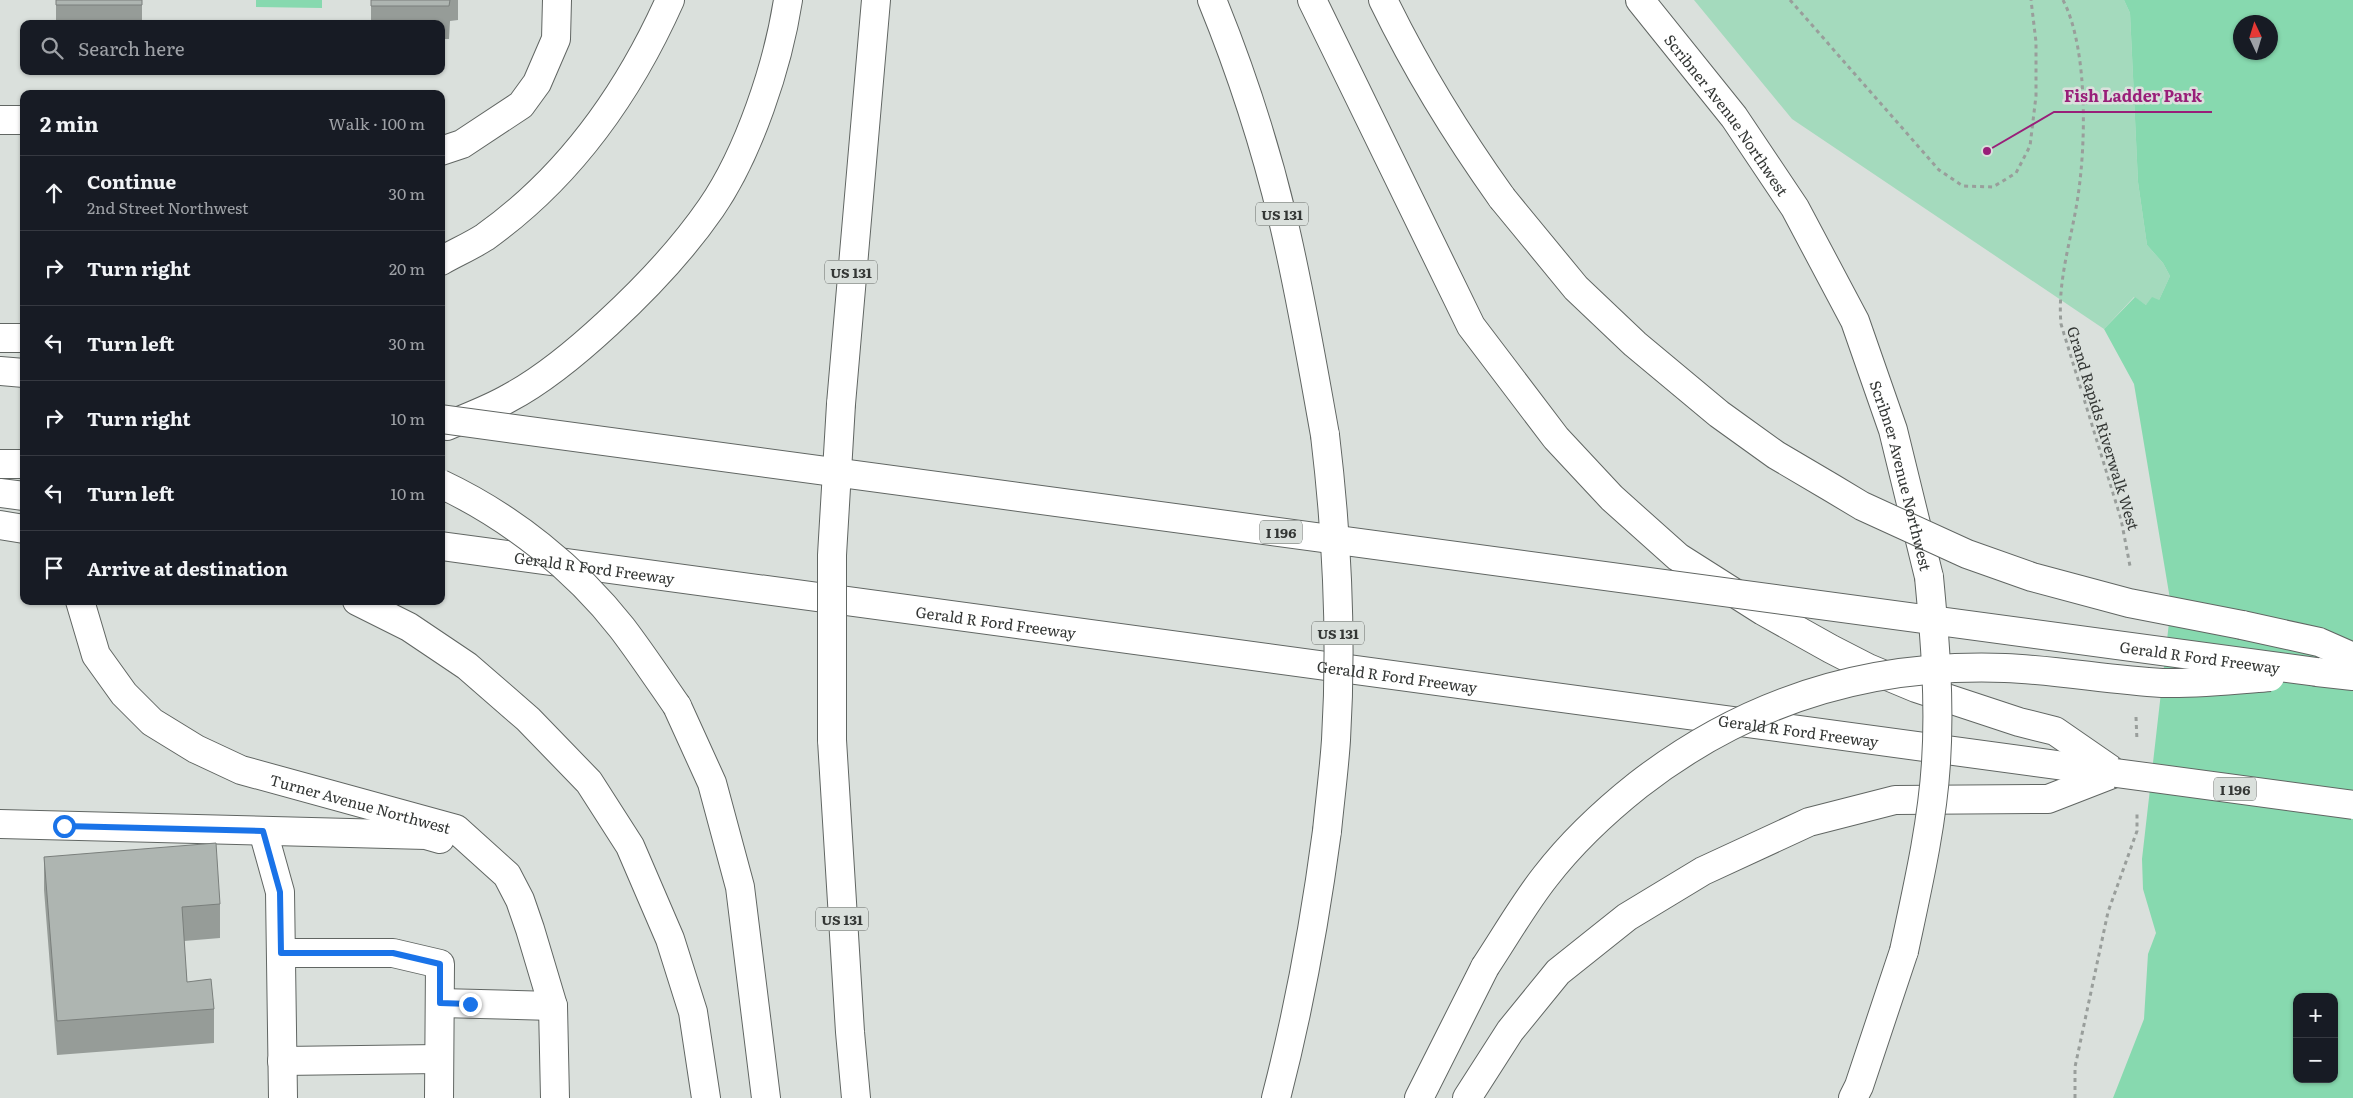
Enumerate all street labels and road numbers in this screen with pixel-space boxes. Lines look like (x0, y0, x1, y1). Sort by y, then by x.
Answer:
street label: Scribner Avenue Northwest (1660, 28, 1795, 200)
road number: US 131 (1256, 202, 1308, 225)
road number: US 131 (825, 260, 877, 284)
street label: Grand Rapids Riverwalk West (2062, 323, 2146, 533)
street label: Scribner Avenue Northwest (1865, 377, 1938, 573)
road number: I 196 (1260, 520, 1302, 544)
street label: Gerald R Ford Freeway (513, 545, 677, 589)
street label: Gerald R Ford Freeway (914, 599, 1078, 643)
road number: US 131 (1312, 622, 1364, 644)
street label: Gerald R Ford Freeway (2118, 634, 2282, 678)
street label: Gerald R Ford Freeway (1316, 653, 1479, 698)
street label: Gerald R Ford Freeway (1717, 708, 1881, 752)
street label: Turner Avenue Northwest (267, 767, 453, 839)
road number: I 196 (2214, 778, 2256, 801)
road number: US 131 (816, 908, 868, 931)

